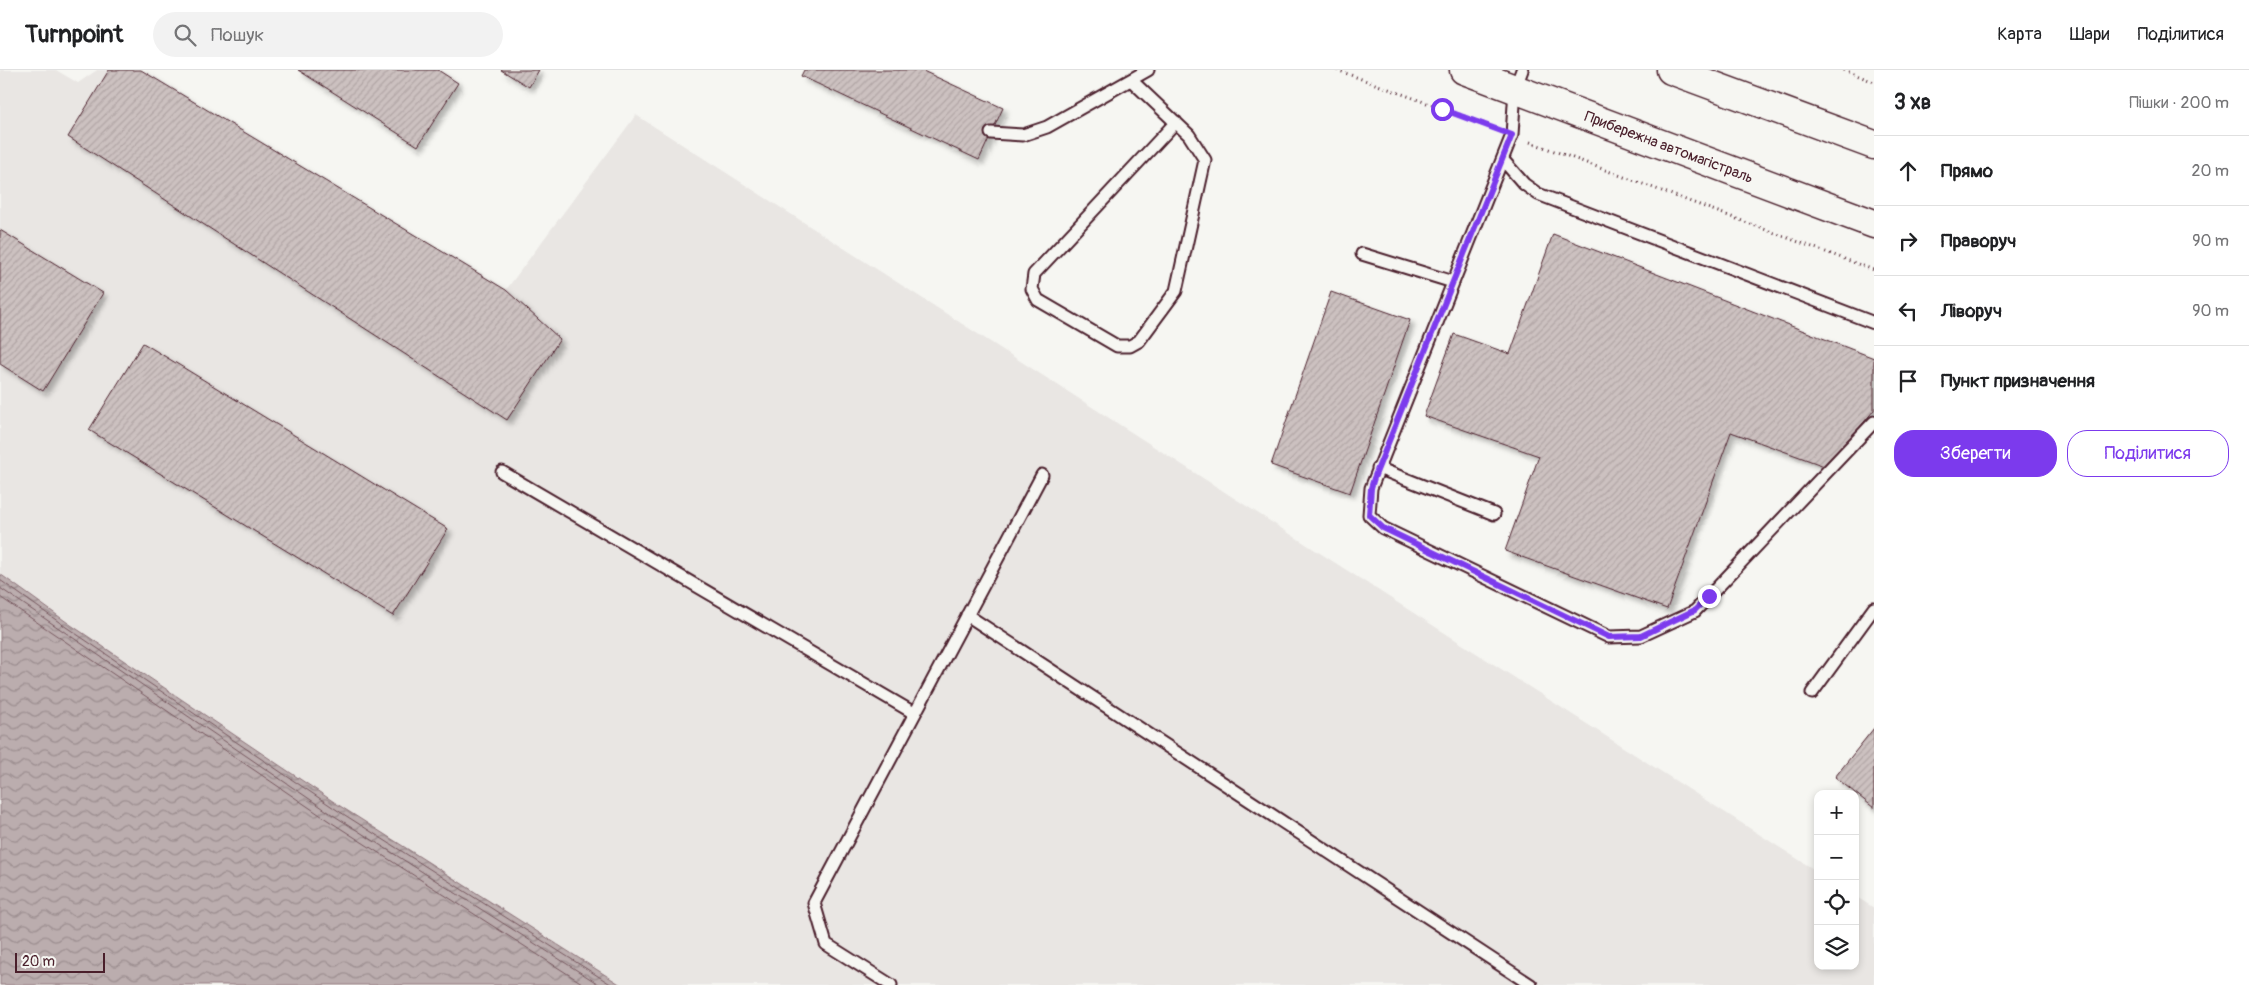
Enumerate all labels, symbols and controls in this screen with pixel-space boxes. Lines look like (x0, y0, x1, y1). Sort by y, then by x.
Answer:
search box (153, 12, 503, 57)
text: Turnpoint (25, 20, 123, 49)
icon: search (171, 21, 199, 49)
text: Пошук (211, 23, 264, 47)
text: Карта (1997, 23, 2042, 46)
text: Шари (2070, 23, 2109, 46)
text: Поділитися (2137, 23, 2224, 46)
text: 3 хв (1894, 89, 1931, 116)
text: Пішки · 200 m (2129, 93, 2229, 113)
route start (1431, 98, 1454, 121)
street label: Прибережна автомагістраль (1582, 107, 1756, 188)
icon: ahead (1894, 157, 1922, 185)
text: Прямо (1941, 159, 1993, 183)
text: 20 m (2191, 161, 2229, 181)
icon: right (1894, 227, 1922, 255)
text: Праворуч (1941, 229, 2016, 253)
text: 90 m (2192, 231, 2229, 251)
icon: left (1894, 297, 1922, 325)
text: Ліворуч (1941, 299, 2002, 323)
text: 90 m (2192, 301, 2229, 321)
icon: arrive (1894, 367, 1922, 395)
text: Пункт призначення (1941, 369, 2095, 393)
button: Зберегти (1894, 430, 2057, 477)
button: Поділитися (2067, 430, 2229, 477)
route end (1698, 585, 1721, 608)
map controls (1814, 790, 1859, 970)
button: + (1814, 790, 1859, 835)
button: − (1814, 835, 1859, 880)
button: locate (1814, 880, 1859, 925)
button: layers (1814, 925, 1859, 970)
scale bar (15, 950, 105, 973)
text: 20 m (22, 953, 55, 970)

